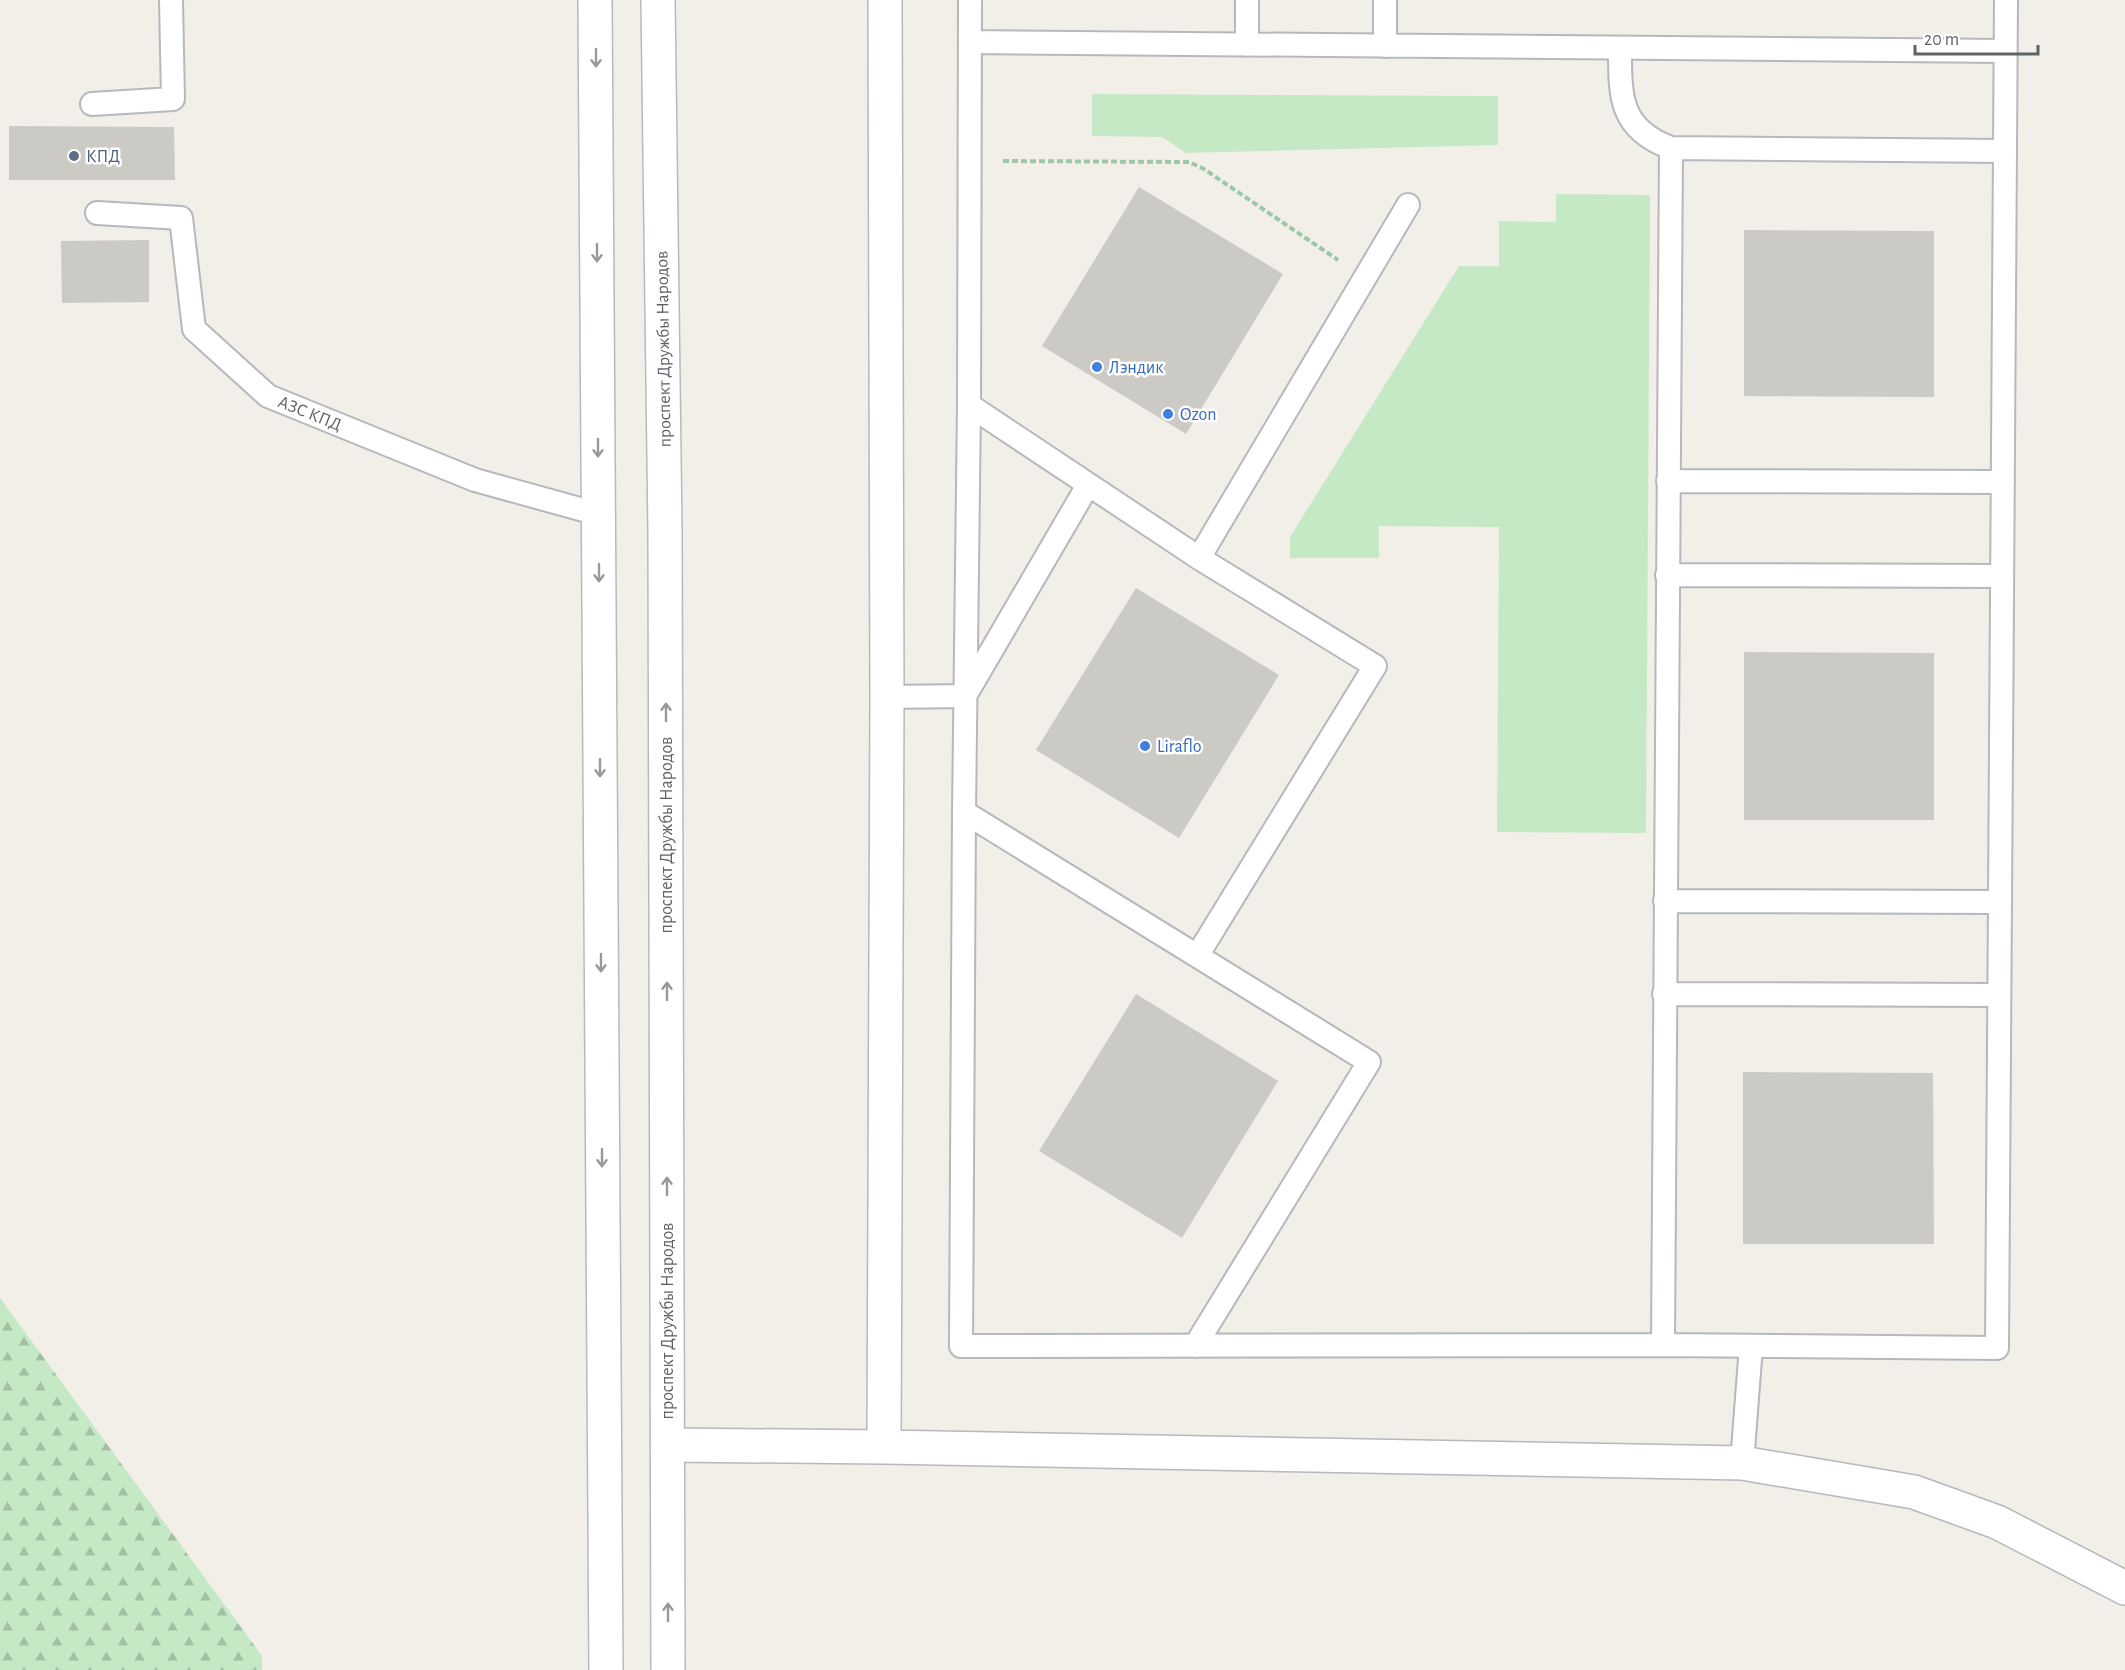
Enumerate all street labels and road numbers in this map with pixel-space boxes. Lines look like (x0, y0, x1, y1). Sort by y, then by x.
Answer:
street label: проспект Дружбы Народов (652, 250, 675, 448)
street label: АЗС КПД (275, 393, 344, 435)
street label: проспект Дружбы Народов (657, 737, 676, 933)
street label: проспект Дружбы Народов (658, 1223, 677, 1419)

